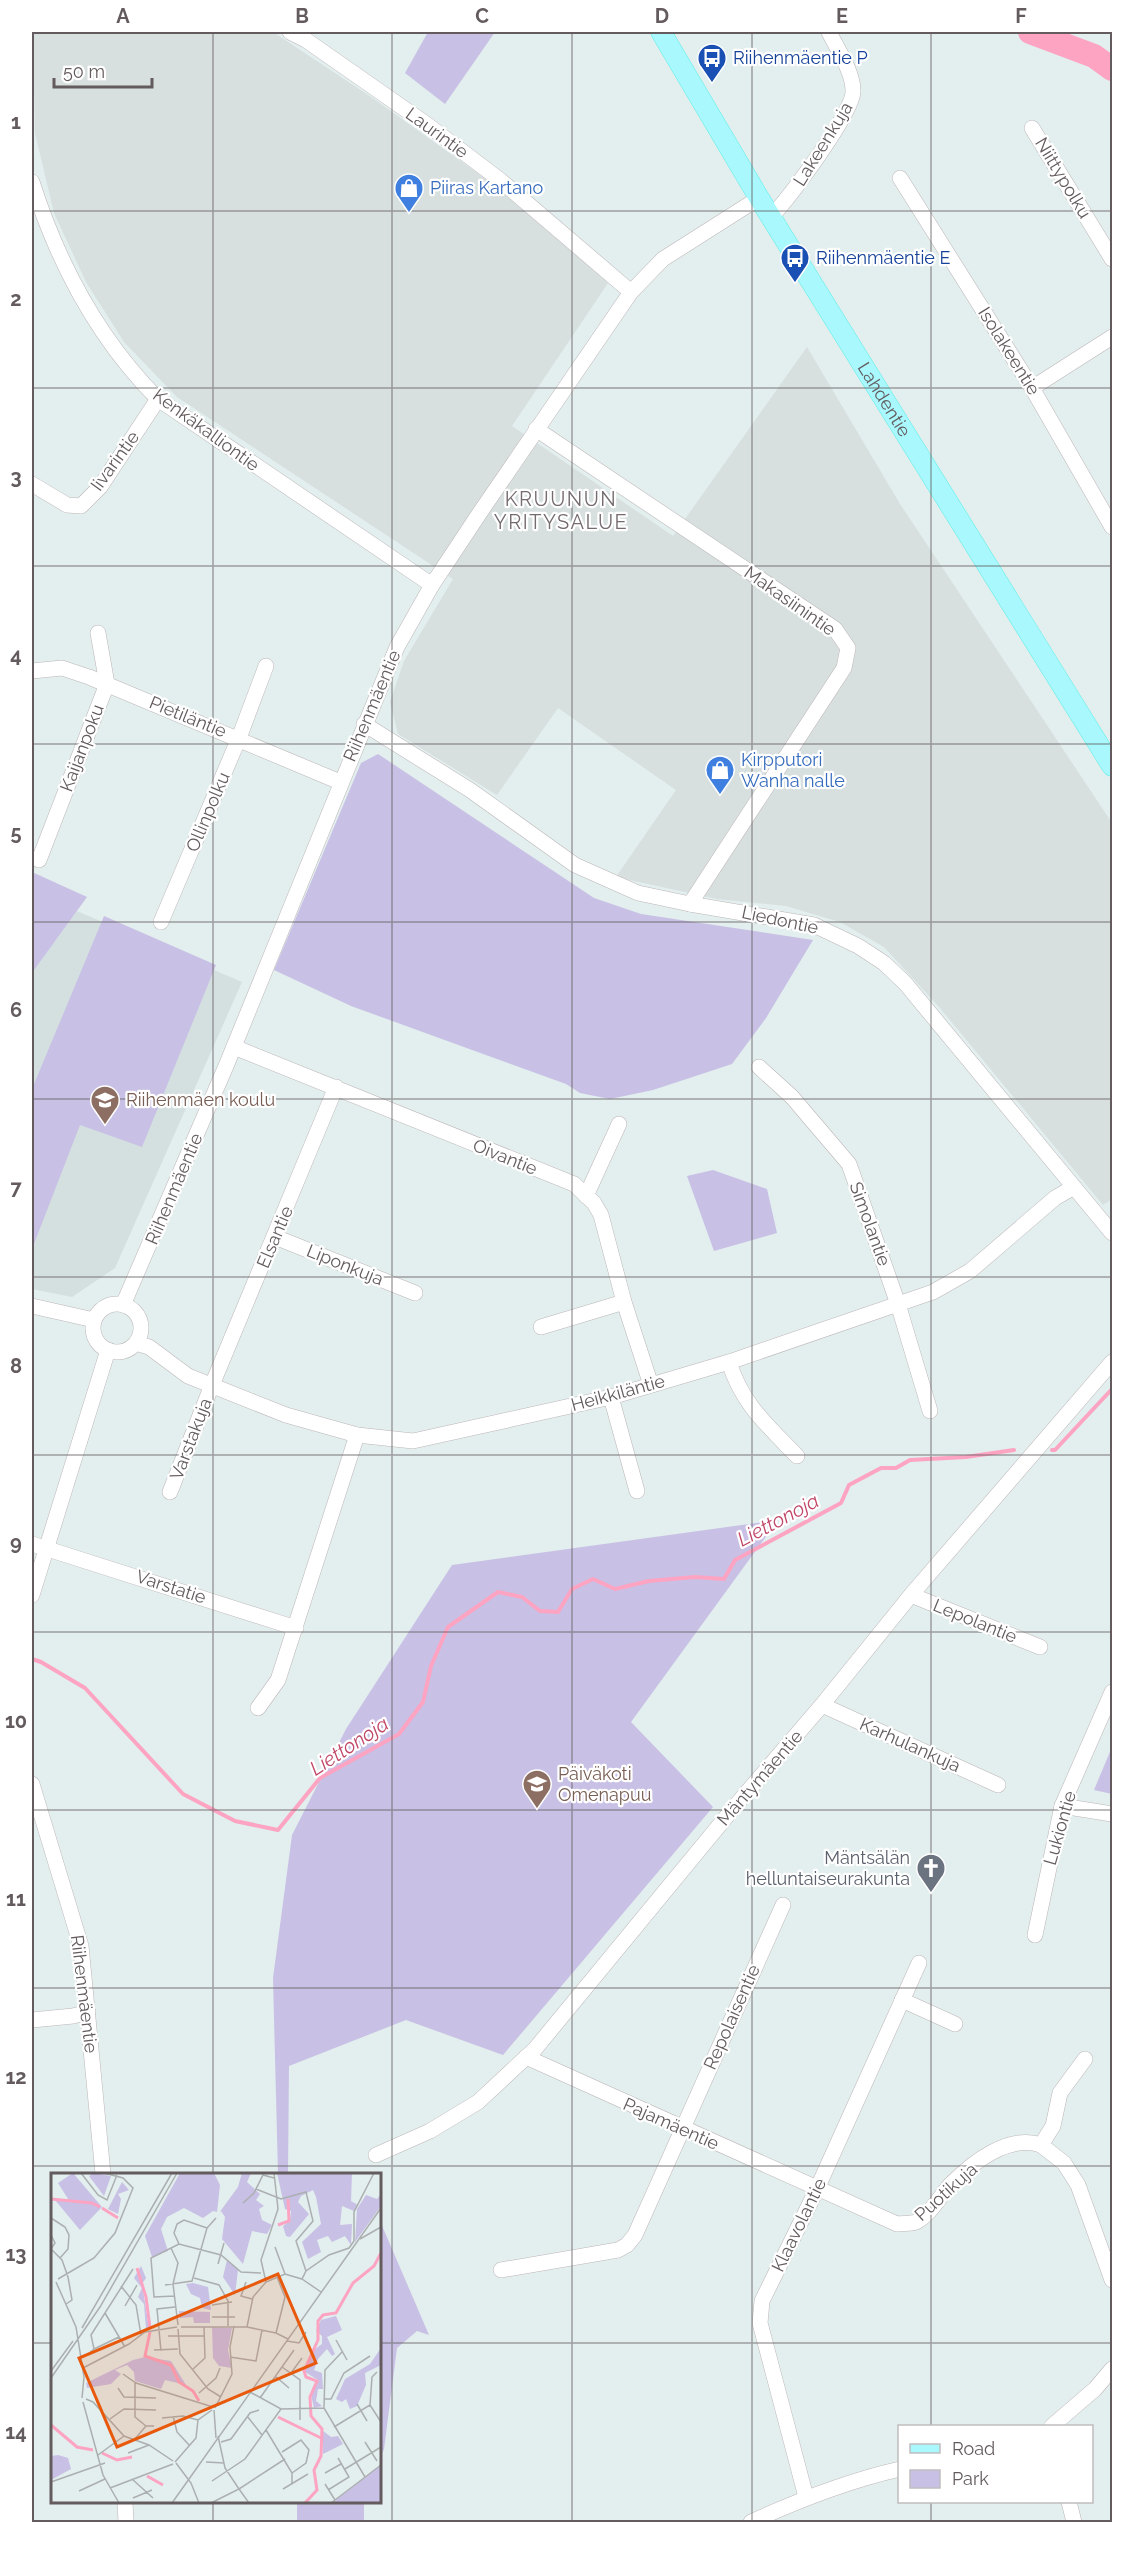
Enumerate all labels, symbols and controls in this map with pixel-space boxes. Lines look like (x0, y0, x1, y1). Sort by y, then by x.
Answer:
text: A (116, 4, 130, 28)
text: B (295, 4, 309, 28)
text: C (475, 4, 489, 28)
text: D (655, 4, 669, 28)
text: E (836, 4, 848, 28)
text: F (1015, 4, 1027, 28)
bus stop icon: Riihenmäentie P (696, 42, 728, 84)
place label: Riihenmäentie P (733, 47, 868, 68)
scale bar (54, 51, 152, 89)
text: 50 m (63, 61, 105, 82)
street label: Lakeenkuja (788, 98, 857, 190)
street label: Laurintie (402, 103, 473, 163)
text: 1 (11, 110, 21, 134)
street label: Niittypolku (1031, 134, 1096, 222)
shop icon: Piiras Kartano (393, 172, 425, 214)
place label: Piiras Kartano (430, 177, 543, 198)
bus stop icon: Riihenmäentie E (779, 242, 811, 284)
place label: Riihenmäentie E (816, 247, 950, 268)
text: 2 (10, 287, 22, 311)
street label: Isolakeentie (974, 303, 1045, 399)
street label: Lahdentie (854, 358, 916, 441)
street label: Kenkäkalliontie (149, 384, 264, 475)
street label: Iivarintie (86, 426, 144, 495)
text: 3 (10, 465, 22, 489)
district label: KRUUNUN YRITYSALUE (494, 487, 628, 534)
street label: Makasiinintie (741, 561, 840, 640)
text: 4 (10, 643, 22, 667)
street label: Riihenmäentie (339, 647, 405, 765)
street label: Pietiläntie (147, 692, 230, 742)
street label: Kaijanpoku (55, 701, 108, 794)
place label: Kirpputori Wanha nalle (741, 749, 845, 791)
shop icon: Kirpputori Wanha nalle (704, 754, 736, 796)
street label: Ollinpolku (181, 769, 234, 855)
text: 5 (10, 821, 22, 845)
street label: Liedontie (740, 901, 821, 938)
text: 6 (10, 998, 22, 1022)
school or university icon: Riihenmäen koulu (89, 1084, 121, 1126)
place label: Riihenmäen koulu (126, 1089, 275, 1110)
street label: Riihenmäentie (141, 1130, 207, 1248)
street label: Oivantie (470, 1134, 541, 1179)
text: 7 (10, 1176, 22, 1200)
street label: Simolantie (846, 1179, 895, 1269)
street label: Elsantie (252, 1202, 297, 1271)
street label: Liponkuja (304, 1240, 387, 1289)
text: 8 (10, 1354, 22, 1378)
street label: Heikkiläntie (569, 1370, 667, 1415)
street label: Varstakuja (165, 1395, 216, 1483)
water label: Liettonoja (733, 1488, 823, 1552)
text: 9 (10, 1531, 22, 1555)
street label: Varstatie (133, 1565, 209, 1608)
street label: Lepolantie (930, 1594, 1020, 1647)
text: 10 (5, 1709, 27, 1733)
water label: Liettonoja (305, 1712, 393, 1780)
street label: Karhulankuja (857, 1713, 964, 1776)
street label: Mäntymäentie (712, 1725, 807, 1830)
place label: Päiväkoti Omenapuu (558, 1763, 651, 1805)
school or university icon: Päiväkoti Omenapuu (521, 1768, 553, 1810)
street label: Lukiontie (1039, 1788, 1080, 1867)
place label: Mäntsälän helluntaiseurakunta (746, 1847, 910, 1889)
church icon: Mäntsälän helluntaiseurakunta (915, 1852, 947, 1894)
text: 11 (6, 1887, 26, 1911)
street label: Riihenmäentie (67, 1934, 102, 2055)
street label: Repolaisentie (699, 1961, 764, 2073)
text: 12 (5, 2065, 27, 2089)
street label: Pajamäentie (620, 2093, 723, 2154)
street label: Puotikuja (910, 2158, 981, 2225)
inset map (51, 2173, 381, 2503)
street label: Klaavolantie (767, 2174, 830, 2275)
text: 13 (5, 2242, 27, 2266)
text: 14 (5, 2420, 27, 2444)
legend (898, 2425, 1093, 2503)
text: Road (952, 2438, 995, 2459)
text: Park (952, 2468, 989, 2489)

